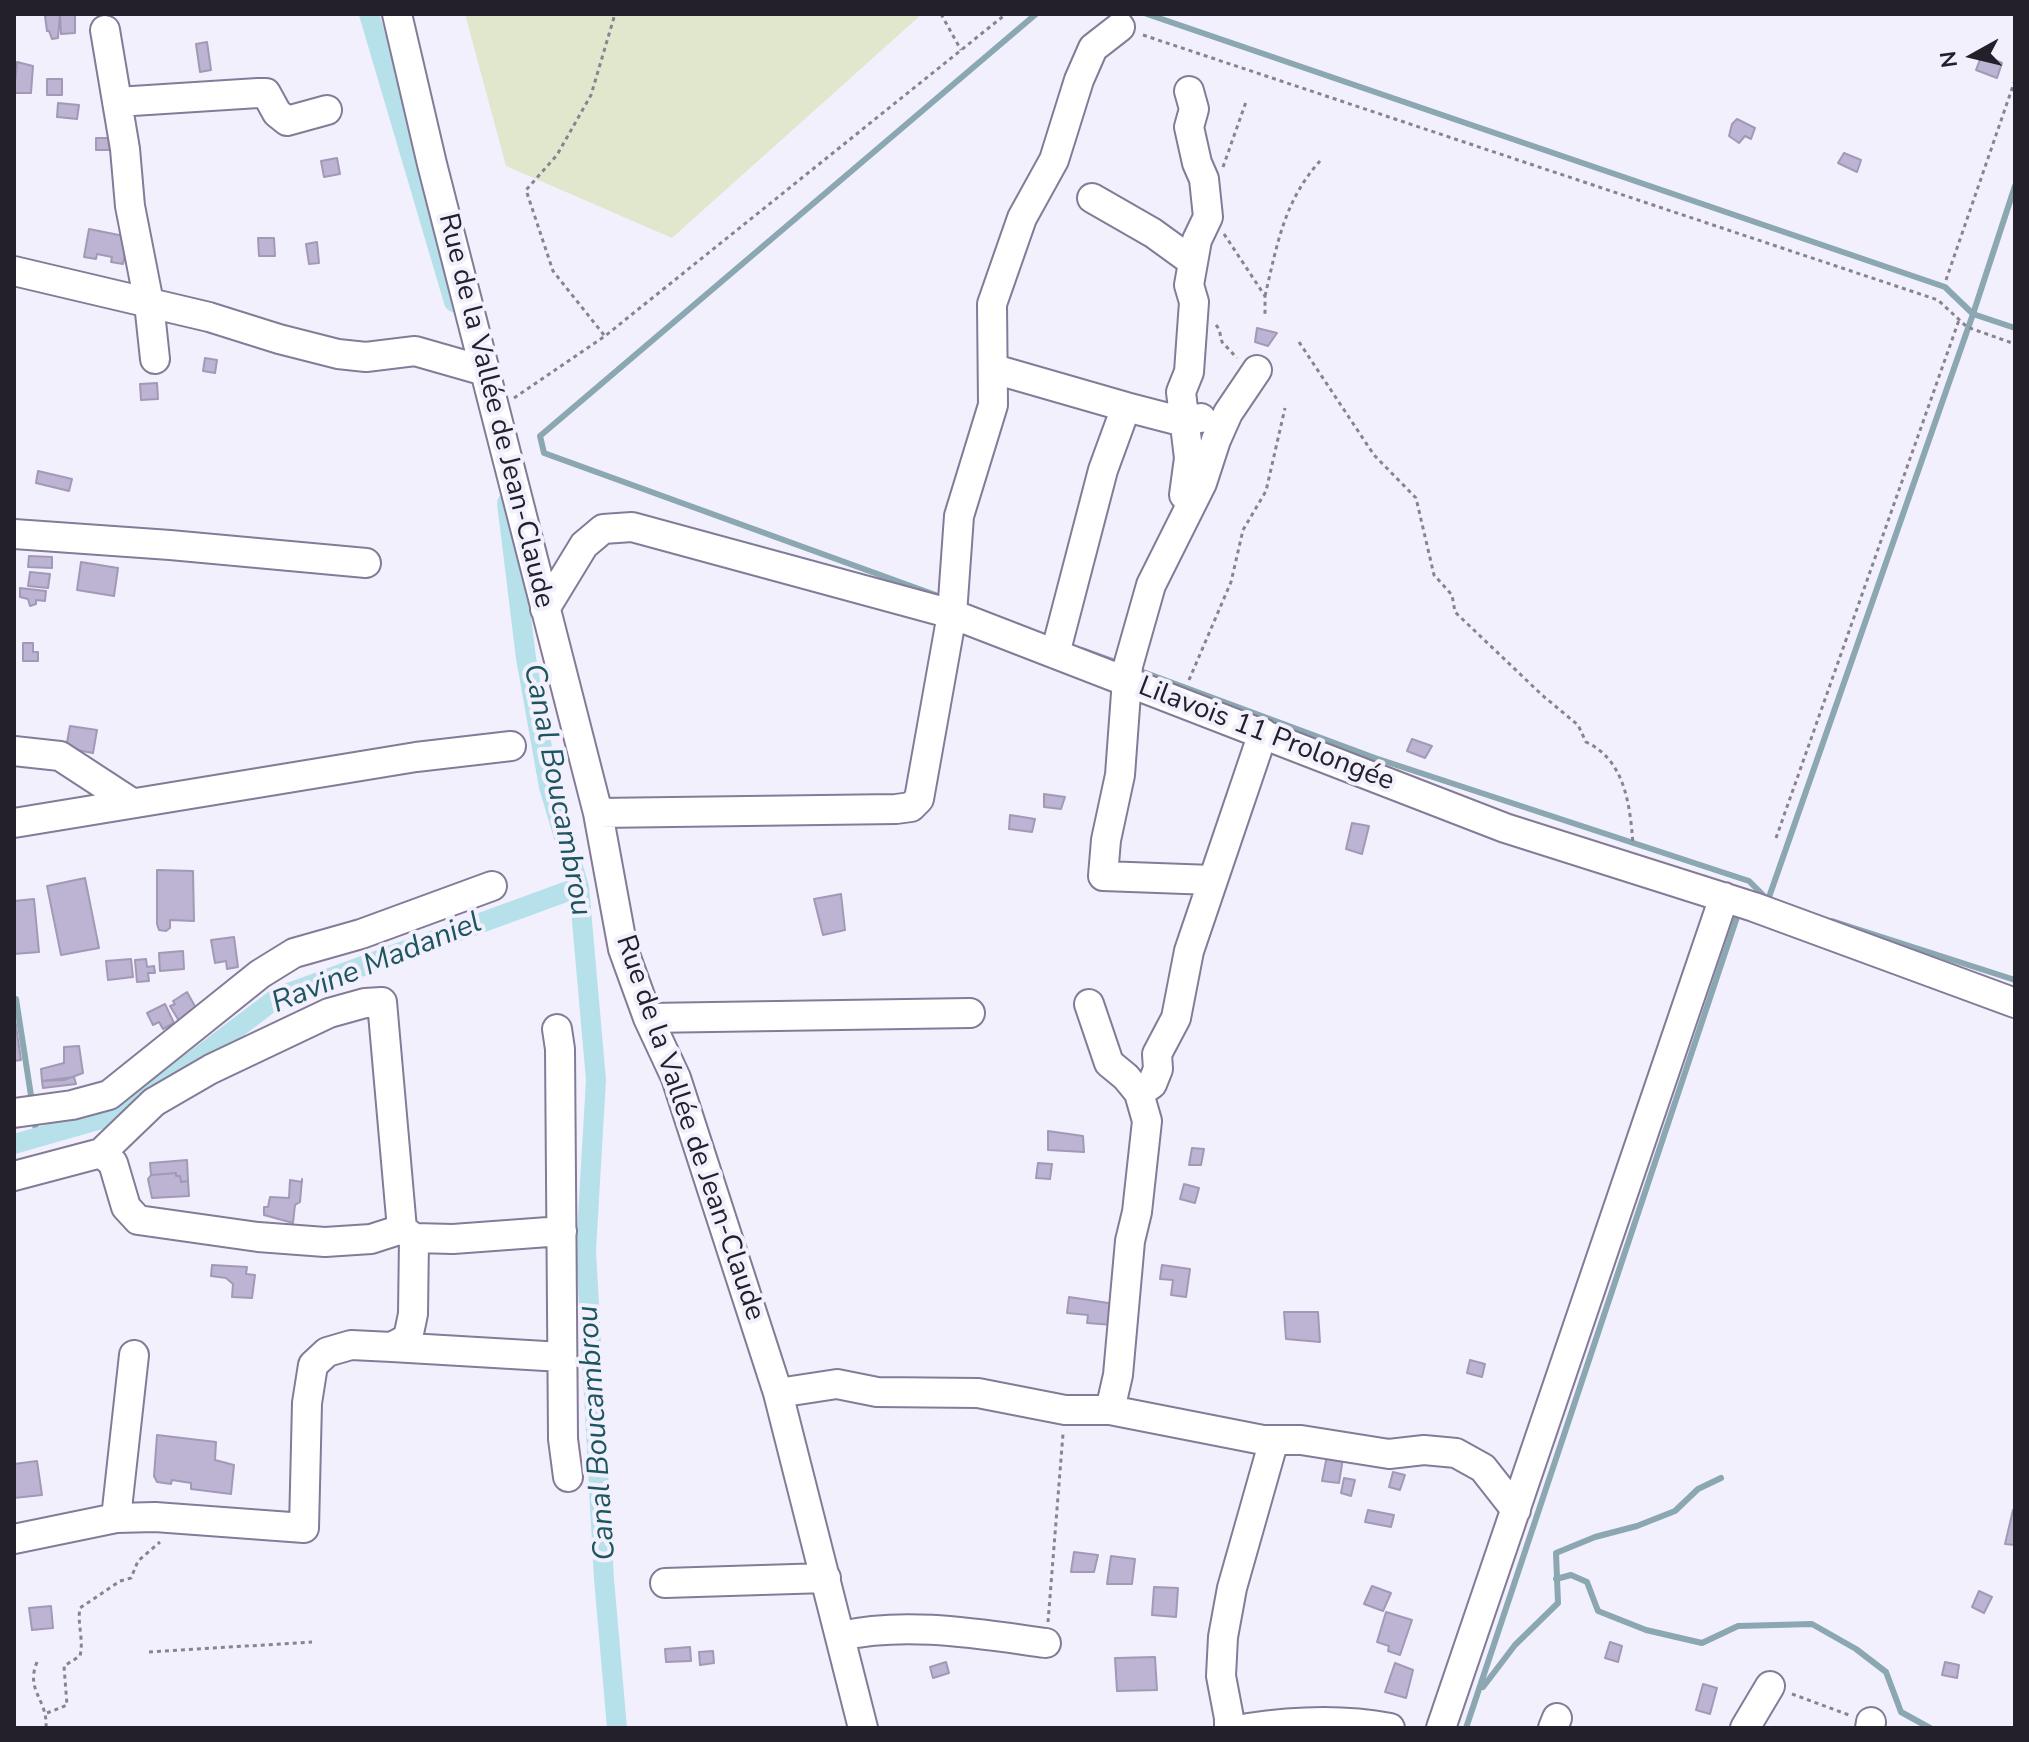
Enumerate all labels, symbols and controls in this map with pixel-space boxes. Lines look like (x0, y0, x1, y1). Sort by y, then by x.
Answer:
north arrow (1933, 16, 2013, 96)
text: N (1933, 49, 1965, 70)
street label: Rue de la Vallée de Jean-Claude (430, 210, 560, 612)
water label: Canal Boucambrou (514, 661, 598, 919)
street label: Lilavois 11 Prolongée (1133, 671, 1399, 799)
water label: Ravine Madaniel (267, 906, 487, 1022)
street label: Rue de la Vallée de Jean-Claude (607, 931, 771, 1325)
water label: Canal Boucambrou (571, 1304, 625, 1562)

